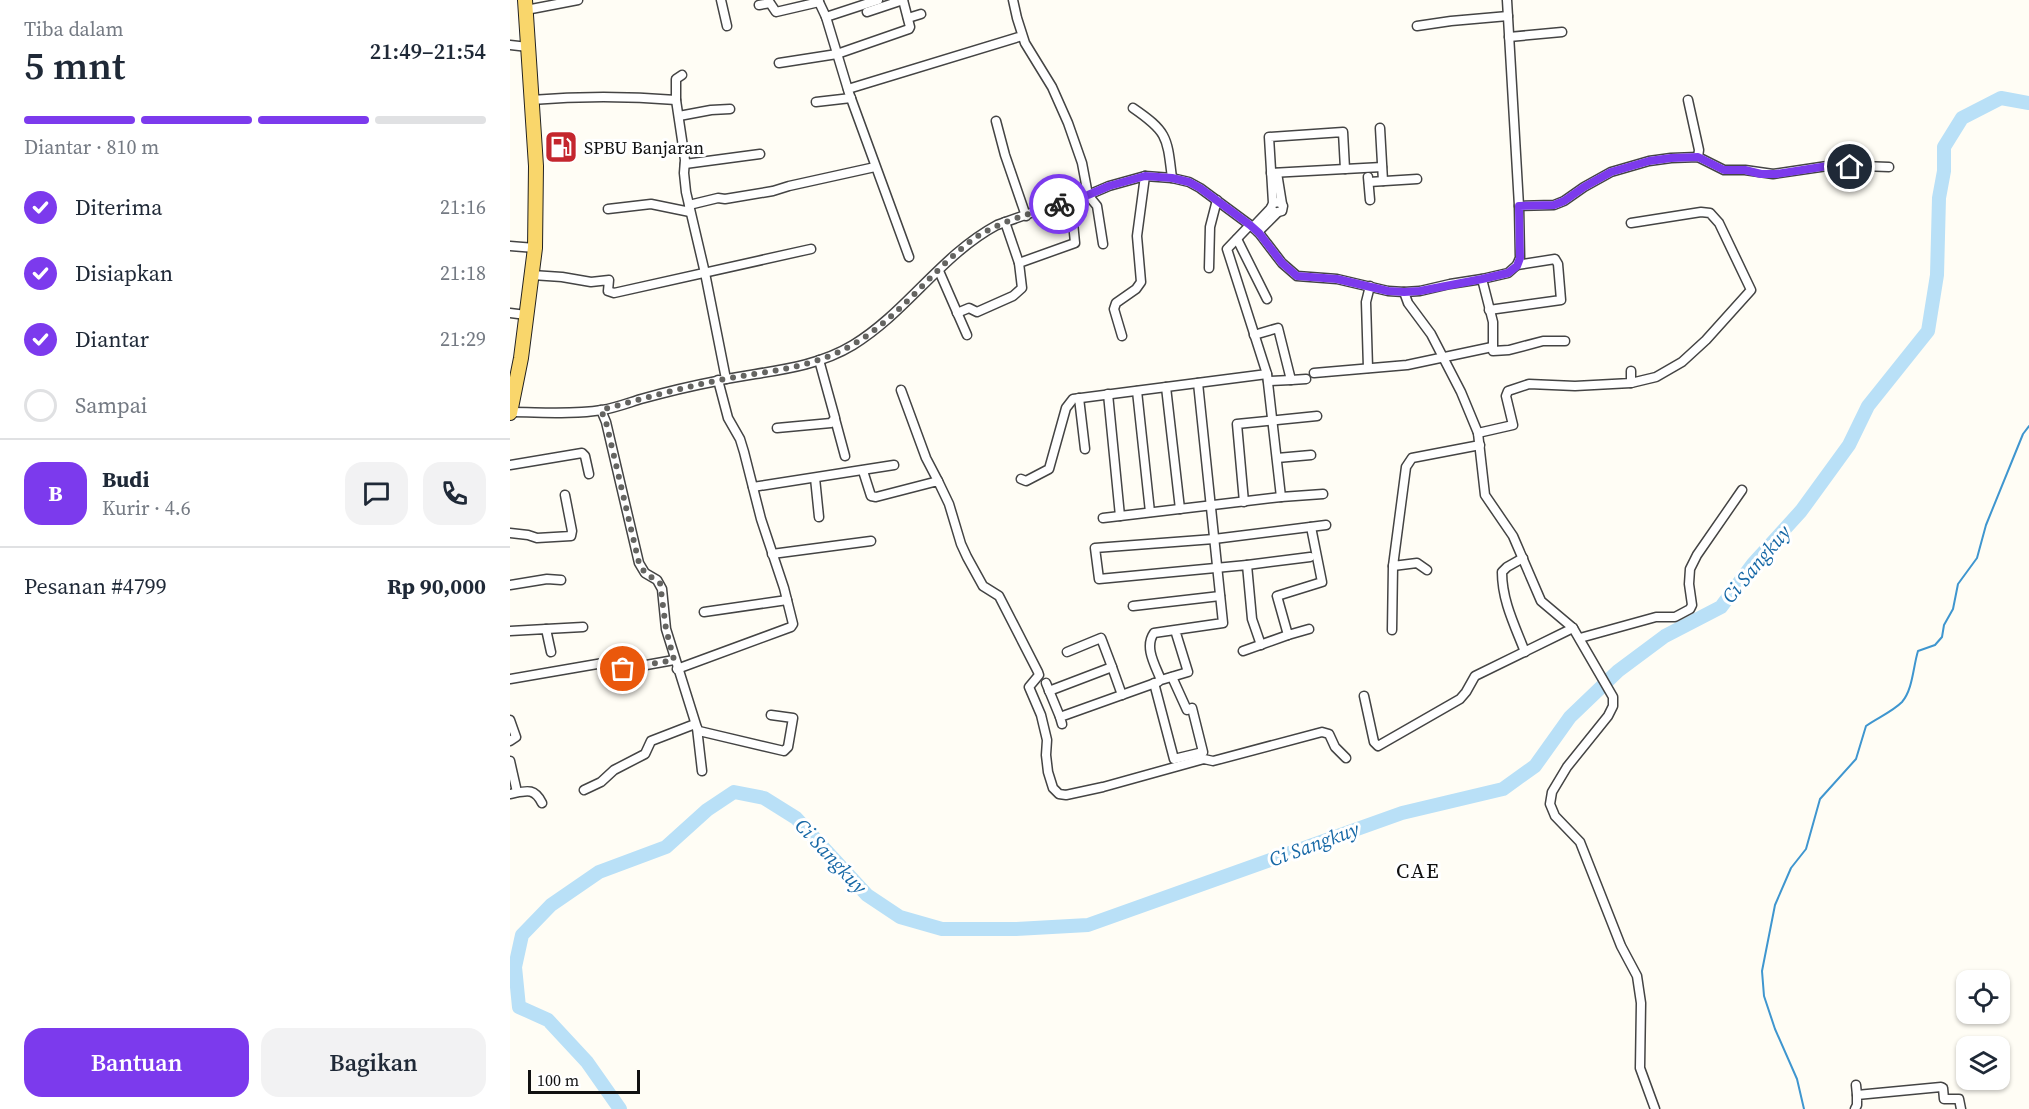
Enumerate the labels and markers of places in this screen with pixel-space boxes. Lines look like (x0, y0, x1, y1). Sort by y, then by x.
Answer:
fuel station icon: SPBU Banjaran (543, 129, 579, 165)
place label: SPBU Banjaran (584, 135, 704, 160)
pin (1824, 141, 1875, 192)
pin (597, 643, 648, 694)

